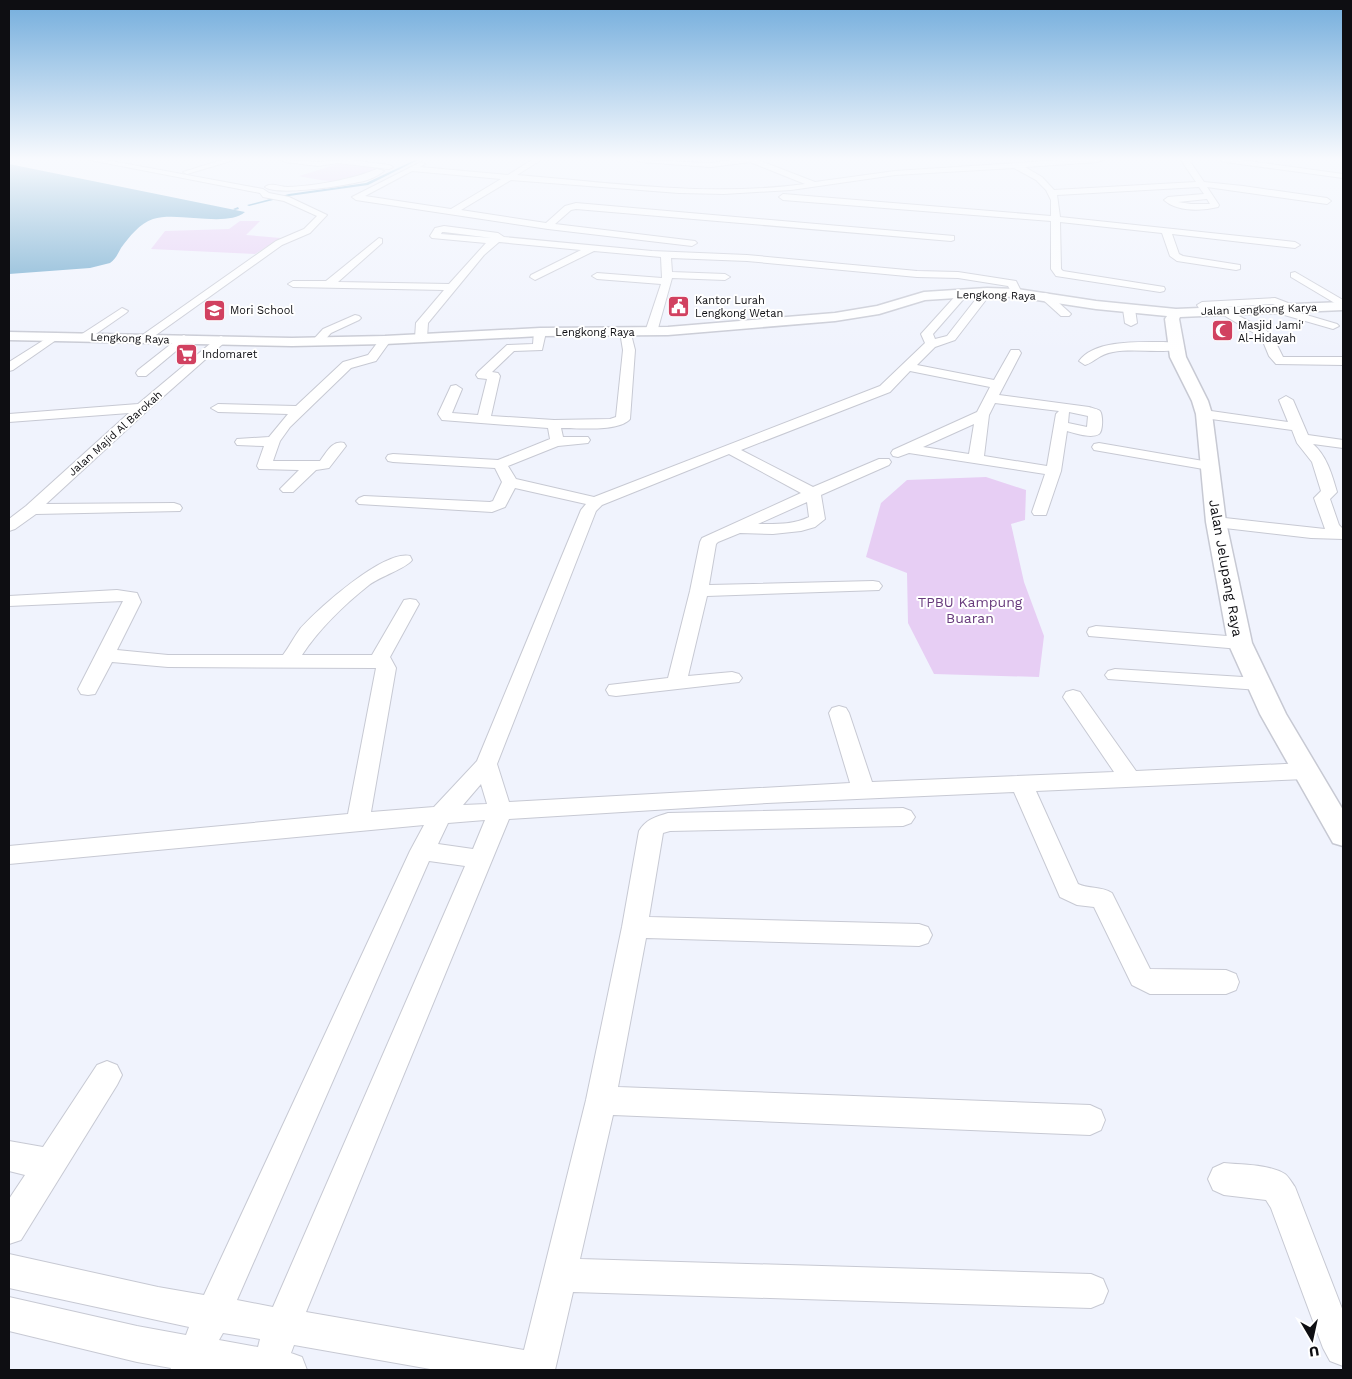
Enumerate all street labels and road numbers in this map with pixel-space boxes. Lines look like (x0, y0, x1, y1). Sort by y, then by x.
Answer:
street label: Lengkong Raya (956, 288, 1036, 303)
street label: Jalan Lengkong Karya (1201, 301, 1317, 318)
street label: Lengkong Raya (555, 326, 635, 339)
street label: Lengkong Raya (90, 331, 170, 346)
street label: Jalan Majid Al Barokah (66, 388, 165, 479)
street label: Jalan Jelupang Raya (1206, 498, 1246, 638)

